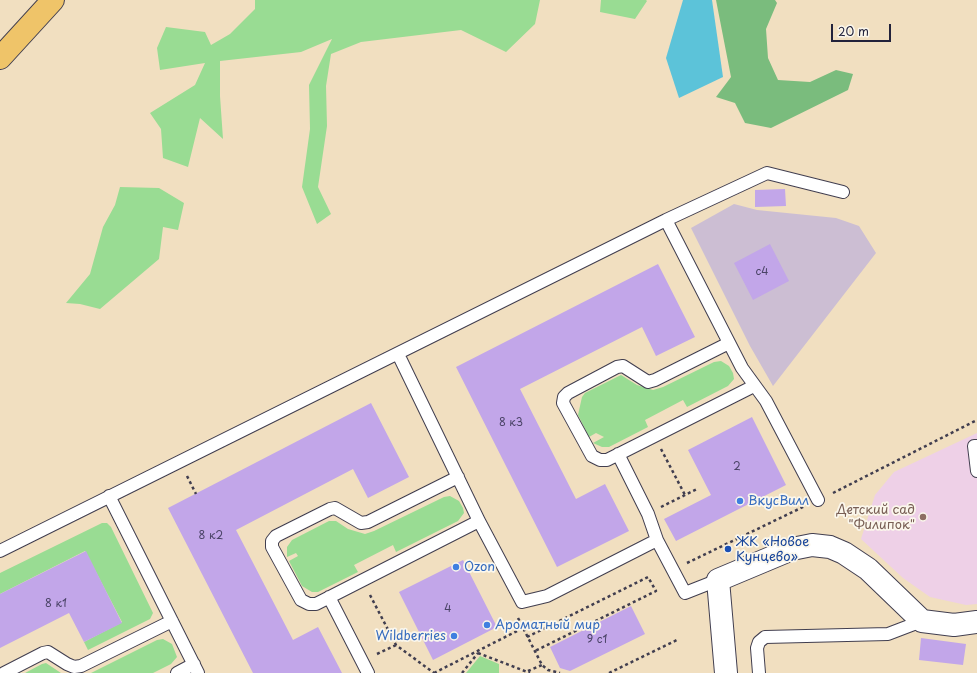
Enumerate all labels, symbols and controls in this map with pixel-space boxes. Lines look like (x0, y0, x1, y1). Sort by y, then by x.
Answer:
scale bar (833, 16, 893, 42)
text: 20 m (838, 22, 869, 40)
house number: с4 (755, 265, 769, 279)
house number: 8 к3 (499, 416, 523, 430)
house number: 2 (733, 460, 741, 474)
place label: ВкусВилл (748, 493, 809, 509)
marker: ВкусВилл (735, 496, 745, 506)
place label: Детский сад "Филипок" (836, 502, 915, 533)
marker: Детский сад "Филипок" (918, 512, 928, 522)
house number: 8 к2 (199, 529, 223, 543)
place label: ЖК «Новое Кунцево» (736, 534, 809, 565)
marker: ЖК «Новое Кунцево» (723, 544, 733, 554)
place label: Ozon (464, 559, 495, 575)
marker: Ozon (451, 562, 461, 572)
house number: 8 к1 (45, 597, 67, 611)
house number: 4 (444, 602, 452, 616)
place label: Ароматный мир (495, 617, 600, 633)
marker: Ароматный мир (482, 620, 492, 630)
place label: Wildberries (375, 628, 446, 644)
marker: Wildberries (449, 631, 459, 641)
house number: 9 с1 (587, 633, 607, 647)

